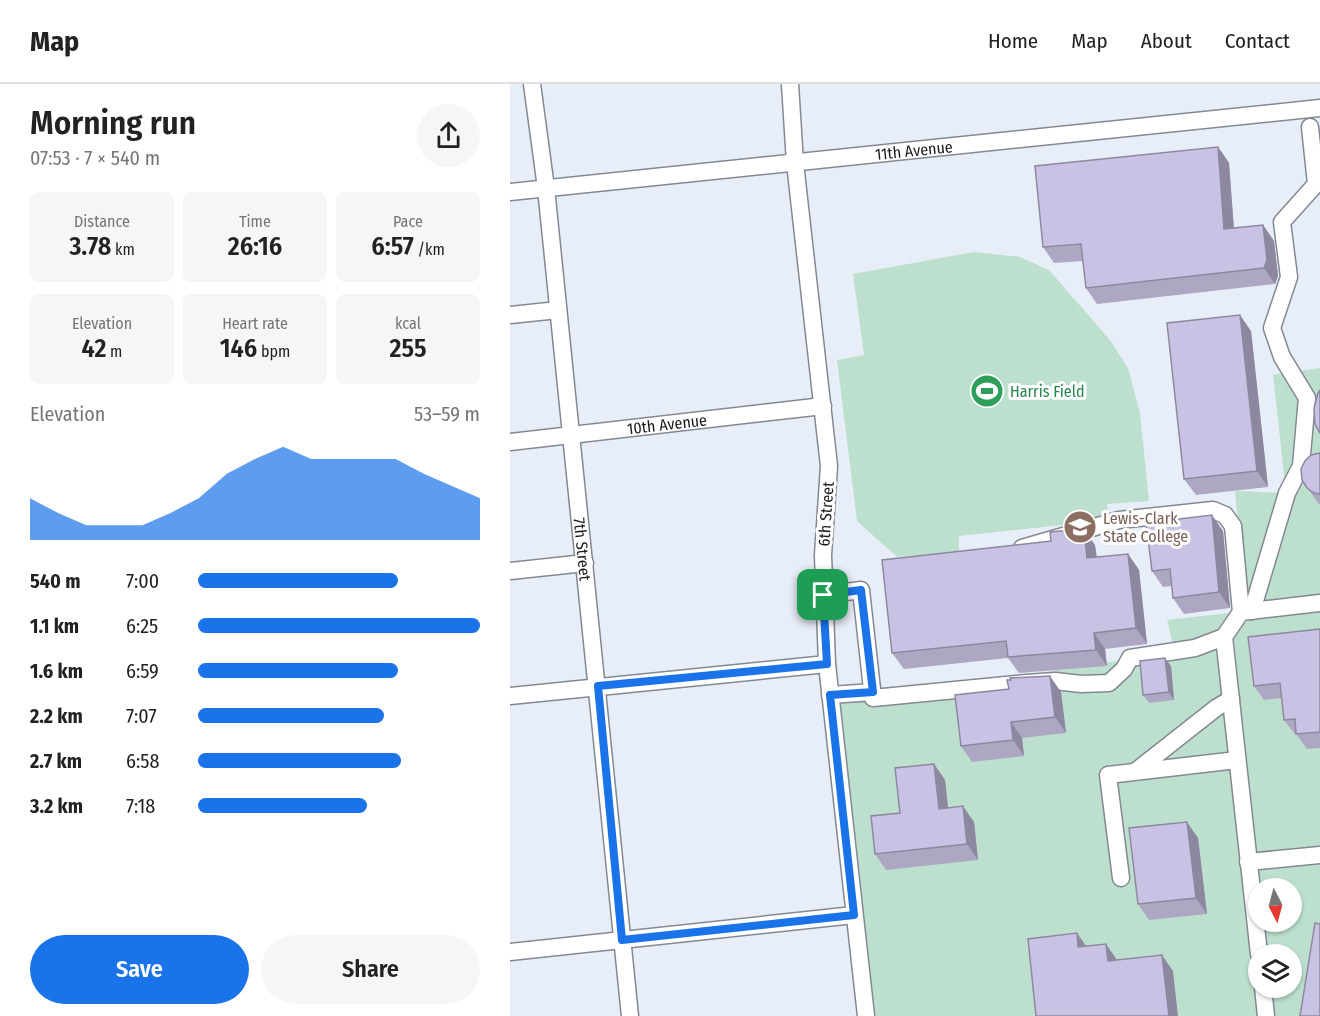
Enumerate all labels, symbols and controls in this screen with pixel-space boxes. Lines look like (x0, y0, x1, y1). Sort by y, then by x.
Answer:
text: Map (30, 25, 79, 58)
text: Home (988, 28, 1038, 54)
text: Map (1071, 28, 1108, 54)
text: About (1141, 28, 1192, 54)
text: Contact (1225, 28, 1290, 54)
text: Morning run (30, 103, 196, 143)
button: share (417, 104, 480, 167)
street label: 11th Avenue (874, 137, 954, 164)
text: 07:53 · 7 × 540 m (30, 146, 160, 170)
text: Distance (74, 212, 130, 231)
text: Time (239, 212, 271, 231)
text: Pace (393, 212, 423, 231)
text: 3.78 (69, 231, 111, 262)
text: 26:16 (228, 231, 282, 262)
text: 6:57 (371, 231, 414, 262)
text: km (111, 240, 135, 259)
text: /km (414, 240, 445, 259)
text: Elevation (72, 314, 132, 333)
text: Heart rate (222, 314, 288, 333)
text: kcal (395, 314, 421, 333)
text: 42 (82, 333, 106, 364)
text: 146 (220, 333, 257, 364)
text: 255 (390, 333, 426, 364)
text: m (106, 342, 122, 361)
text: bpm (257, 342, 290, 361)
sports icon: Harris Field (969, 373, 1005, 409)
place label: Harris Field (1010, 382, 1084, 401)
text: Elevation (30, 402, 105, 426)
text: 53–59 m (414, 402, 480, 426)
street label: 10th Avenue (626, 410, 708, 438)
street label: 6th Street (814, 480, 838, 547)
school or university icon: Lewis-Clark State College (1062, 509, 1098, 545)
place label: Lewis-Clark State College (1103, 509, 1188, 546)
street label: 7th Street (570, 517, 595, 582)
text: 540 m (30, 569, 80, 593)
text: 7:00 (126, 569, 159, 593)
pin (797, 569, 848, 620)
icon: arrive (806, 578, 839, 611)
text: 1.1 km (30, 614, 79, 638)
text: 6:25 (126, 614, 158, 638)
text: 1.6 km (30, 659, 83, 683)
text: 6:59 (126, 659, 159, 683)
text: 2.2 km (30, 704, 83, 728)
text: 7:07 (126, 704, 157, 728)
text: 2.7 km (30, 749, 82, 773)
text: 6:58 (126, 749, 159, 773)
text: 3.2 km (30, 794, 83, 818)
text: 7:18 (126, 794, 155, 818)
north arrow (1248, 878, 1302, 932)
map controls (1248, 878, 1302, 998)
button: Save (30, 935, 249, 1004)
button: Share (261, 935, 480, 1004)
button: layers (1248, 944, 1302, 998)

